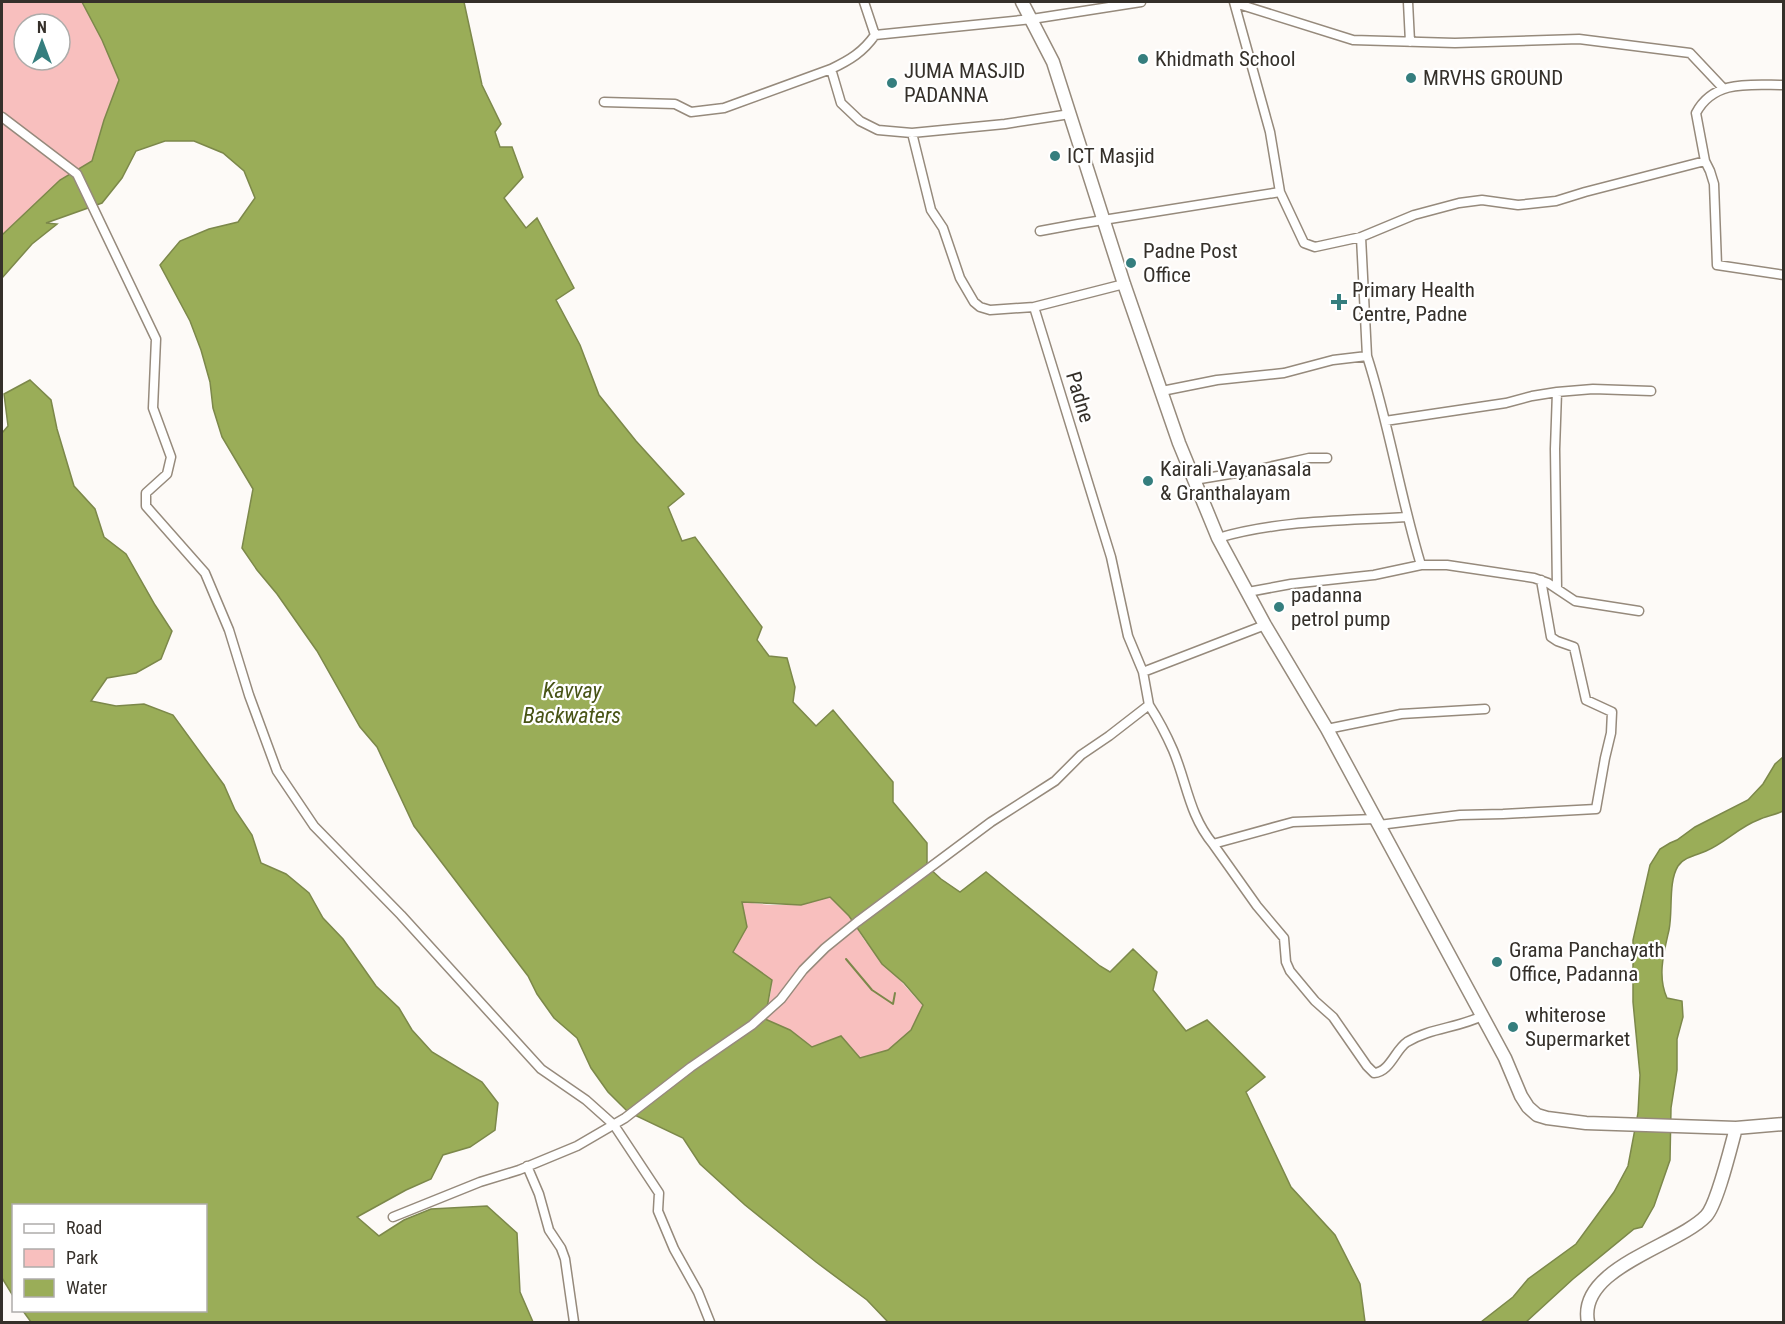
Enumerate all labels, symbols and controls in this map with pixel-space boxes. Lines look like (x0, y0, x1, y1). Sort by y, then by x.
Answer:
north arrow (12, 12, 72, 72)
text: N (37, 18, 47, 37)
place label: Khidmath School (1155, 47, 1296, 71)
marker: Khidmath School (1136, 52, 1150, 66)
place label: JUMA MASJID PADANNA (904, 59, 1025, 107)
place label: MRVHS GROUND (1423, 66, 1563, 90)
marker: MRVHS GROUND (1404, 71, 1418, 85)
marker: JUMA MASJID PADANNA (885, 76, 899, 90)
place label: ICT Masjid (1067, 144, 1155, 168)
marker: ICT Masjid (1048, 149, 1062, 163)
place label: Padne Post Office (1143, 239, 1238, 287)
marker: Padne Post Office (1124, 256, 1138, 270)
place label: Primary Health Centre, Padne (1352, 278, 1475, 326)
marker: Primary Health Centre, Padne (1330, 293, 1348, 311)
street label: Padne (1061, 369, 1099, 426)
place label: Kairali Vayanasala & Granthalayam (1160, 457, 1311, 505)
marker: Kairali Vayanasala & Granthalayam (1141, 474, 1155, 488)
place label: padanna petrol pump (1291, 583, 1390, 631)
marker: padanna petrol pump (1272, 600, 1286, 614)
water label: Kavvay Backwaters (523, 678, 621, 728)
place label: Grama Panchayath Office, Padanna (1509, 938, 1665, 986)
marker: Grama Panchayath Office, Padanna (1490, 955, 1504, 969)
place label: whiterose Supermarket (1525, 1003, 1630, 1051)
marker: whiterose Supermarket (1506, 1020, 1520, 1034)
legend (12, 1204, 207, 1312)
text: Road (66, 1217, 102, 1238)
text: Park (66, 1247, 98, 1268)
text: Water (66, 1277, 108, 1298)

